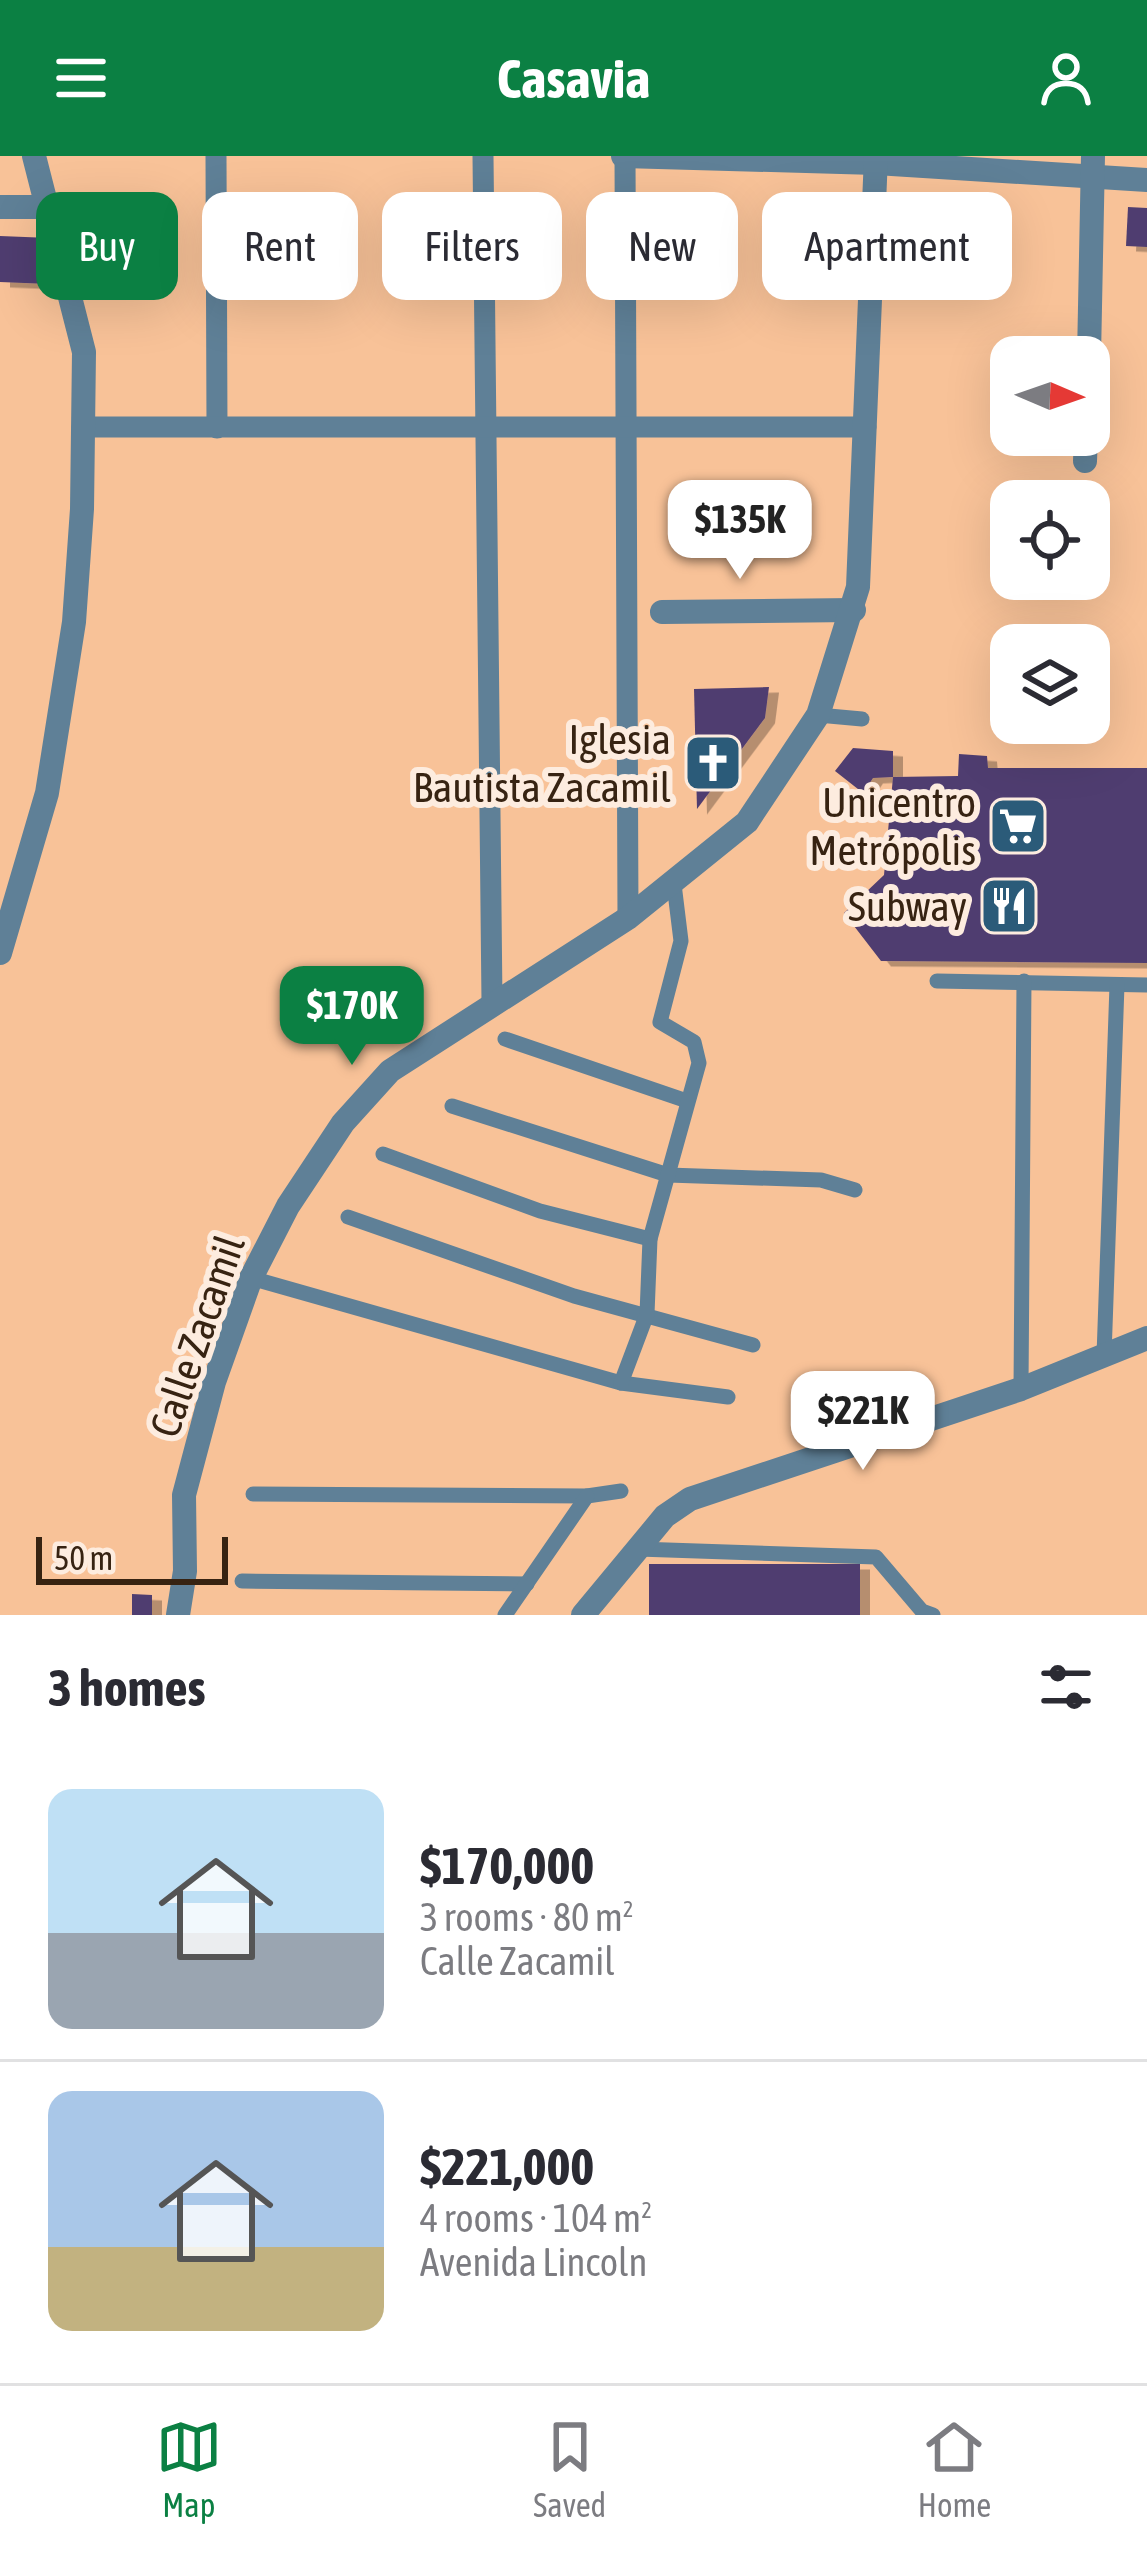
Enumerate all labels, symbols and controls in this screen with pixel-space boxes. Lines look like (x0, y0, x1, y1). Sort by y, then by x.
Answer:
icon: menu (48, 45, 114, 111)
icon: person (1033, 45, 1099, 111)
text: Casavia (497, 48, 650, 109)
chip: Buy (36, 192, 178, 300)
chip: Rent (202, 192, 358, 300)
chip: Filters (382, 192, 562, 300)
chip: New (586, 192, 738, 300)
chip: Apartment (762, 192, 1012, 300)
north arrow (990, 336, 1110, 456)
map controls (990, 336, 1110, 744)
pin: $135K (656, 480, 824, 582)
button: locate (990, 480, 1110, 600)
text: $135K (695, 497, 785, 541)
button: layers (990, 624, 1110, 744)
place label: Iglesia Bautista Zacamil (413, 715, 671, 811)
church icon: Iglesia Bautista Zacamil (682, 732, 744, 794)
place label: Unicentro Metrópolis (809, 778, 976, 874)
supermarket icon: Unicentro Metrópolis (987, 795, 1049, 857)
restaurant icon: Subway (978, 875, 1040, 937)
place label: Subway (848, 882, 967, 930)
pin: $170K (268, 966, 436, 1068)
text: $170K (307, 983, 397, 1027)
street label: Calle Zacamil (140, 1229, 254, 1443)
pin: $221K (779, 1371, 947, 1473)
text: $221K (818, 1388, 908, 1432)
scale bar (36, 1531, 228, 1584)
text: 50 m (54, 1539, 113, 1577)
icon: filters (1033, 1654, 1099, 1720)
text: 3 homes (48, 1658, 206, 1717)
text: $170,000 (420, 1836, 594, 1895)
icon: home (144, 1837, 288, 1981)
text: 3 rooms · 80 m² (420, 1895, 634, 1939)
text: Calle Zacamil (420, 1939, 615, 1983)
text: $221,000 (420, 2137, 594, 2196)
icon: home (144, 2139, 288, 2283)
text: 4 rooms · 104 m² (420, 2196, 652, 2240)
text: Avenida Lincoln (420, 2240, 647, 2284)
tab: Map (156, 2414, 222, 2524)
tab: Saved (533, 2414, 606, 2524)
tab: Home (918, 2414, 991, 2524)

